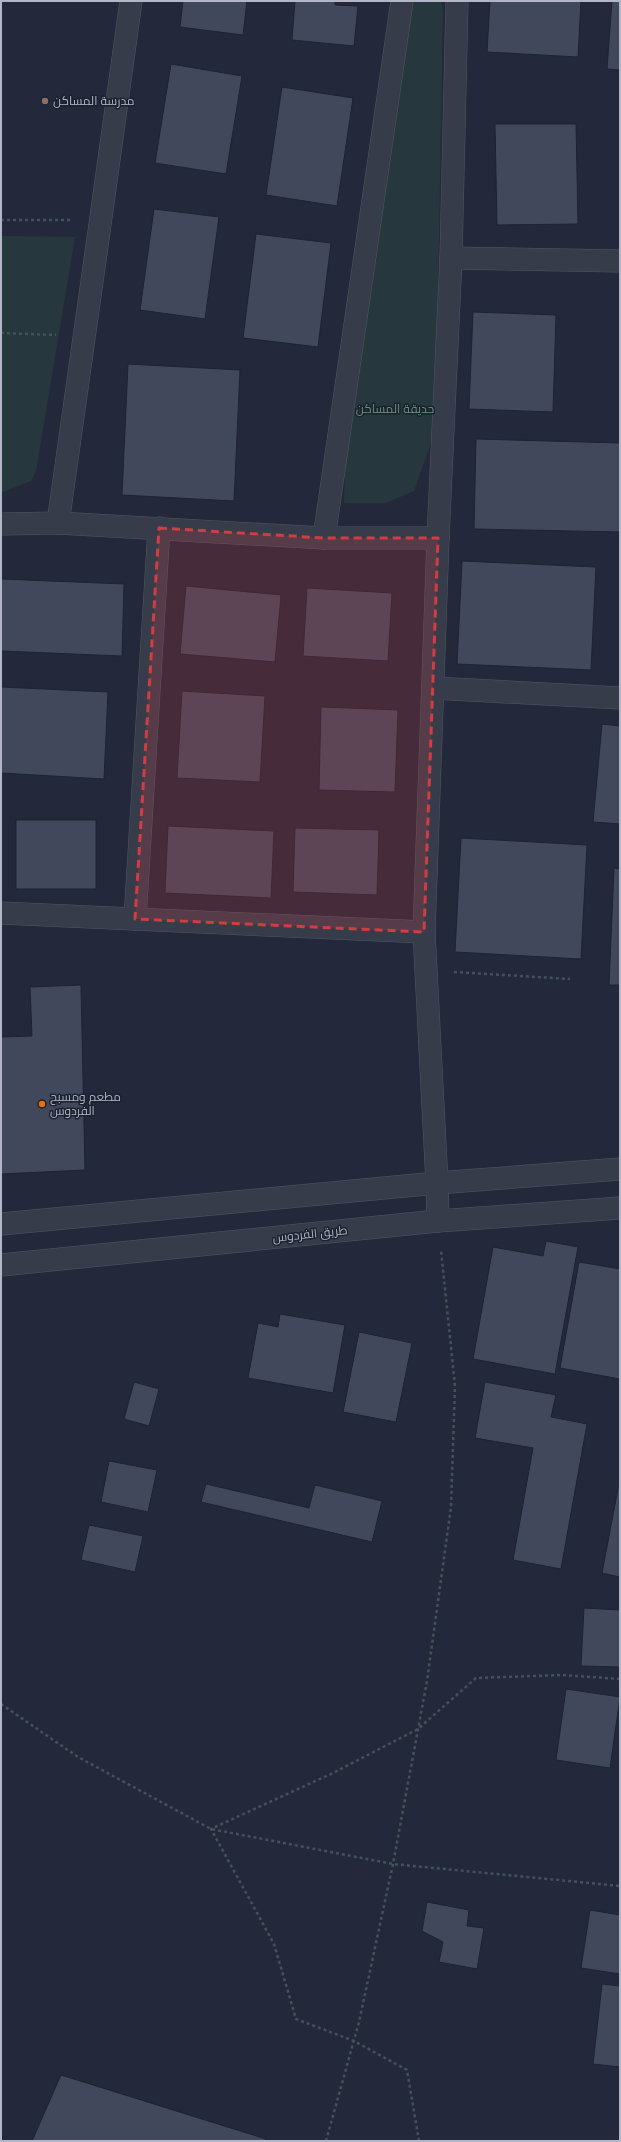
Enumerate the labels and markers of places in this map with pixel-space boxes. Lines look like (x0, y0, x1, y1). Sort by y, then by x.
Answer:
place label: مدرسة المساكن (53, 94, 135, 108)
marker: مدرسة المساكن (40, 96, 50, 106)
place label: مطعم ومسبح الفردوس (50, 1090, 121, 1118)
marker: مطعم ومسبح الفردوس (37, 1099, 47, 1109)

